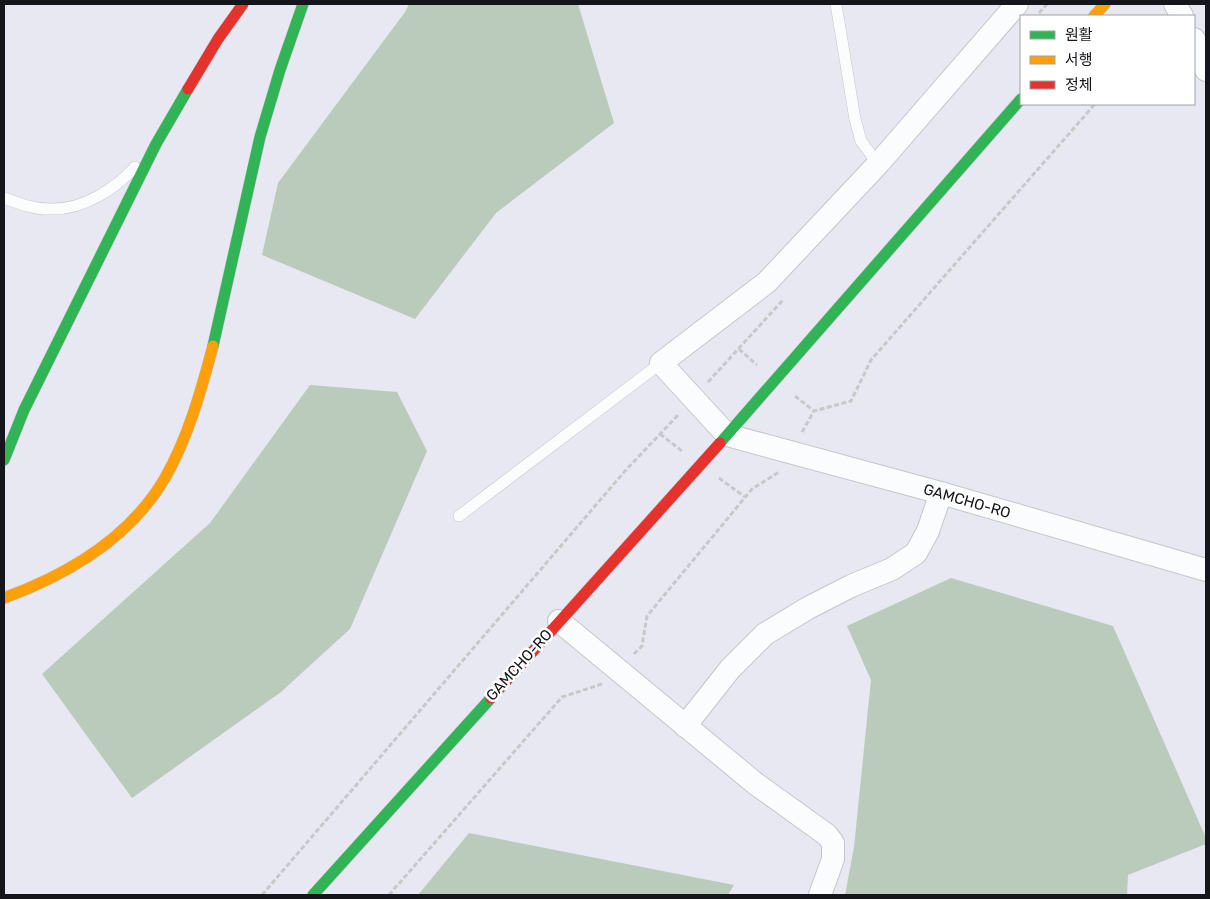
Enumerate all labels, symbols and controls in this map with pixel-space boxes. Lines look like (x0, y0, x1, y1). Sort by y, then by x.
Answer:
legend (1020, 15, 1195, 105)
text: 원활 (1065, 26, 1093, 44)
text: 서행 (1065, 51, 1093, 69)
text: 정체 (1065, 76, 1093, 94)
street label: GAMCHO-RO (921, 480, 1013, 522)
street label: GAMCHO-RO (482, 626, 556, 704)

